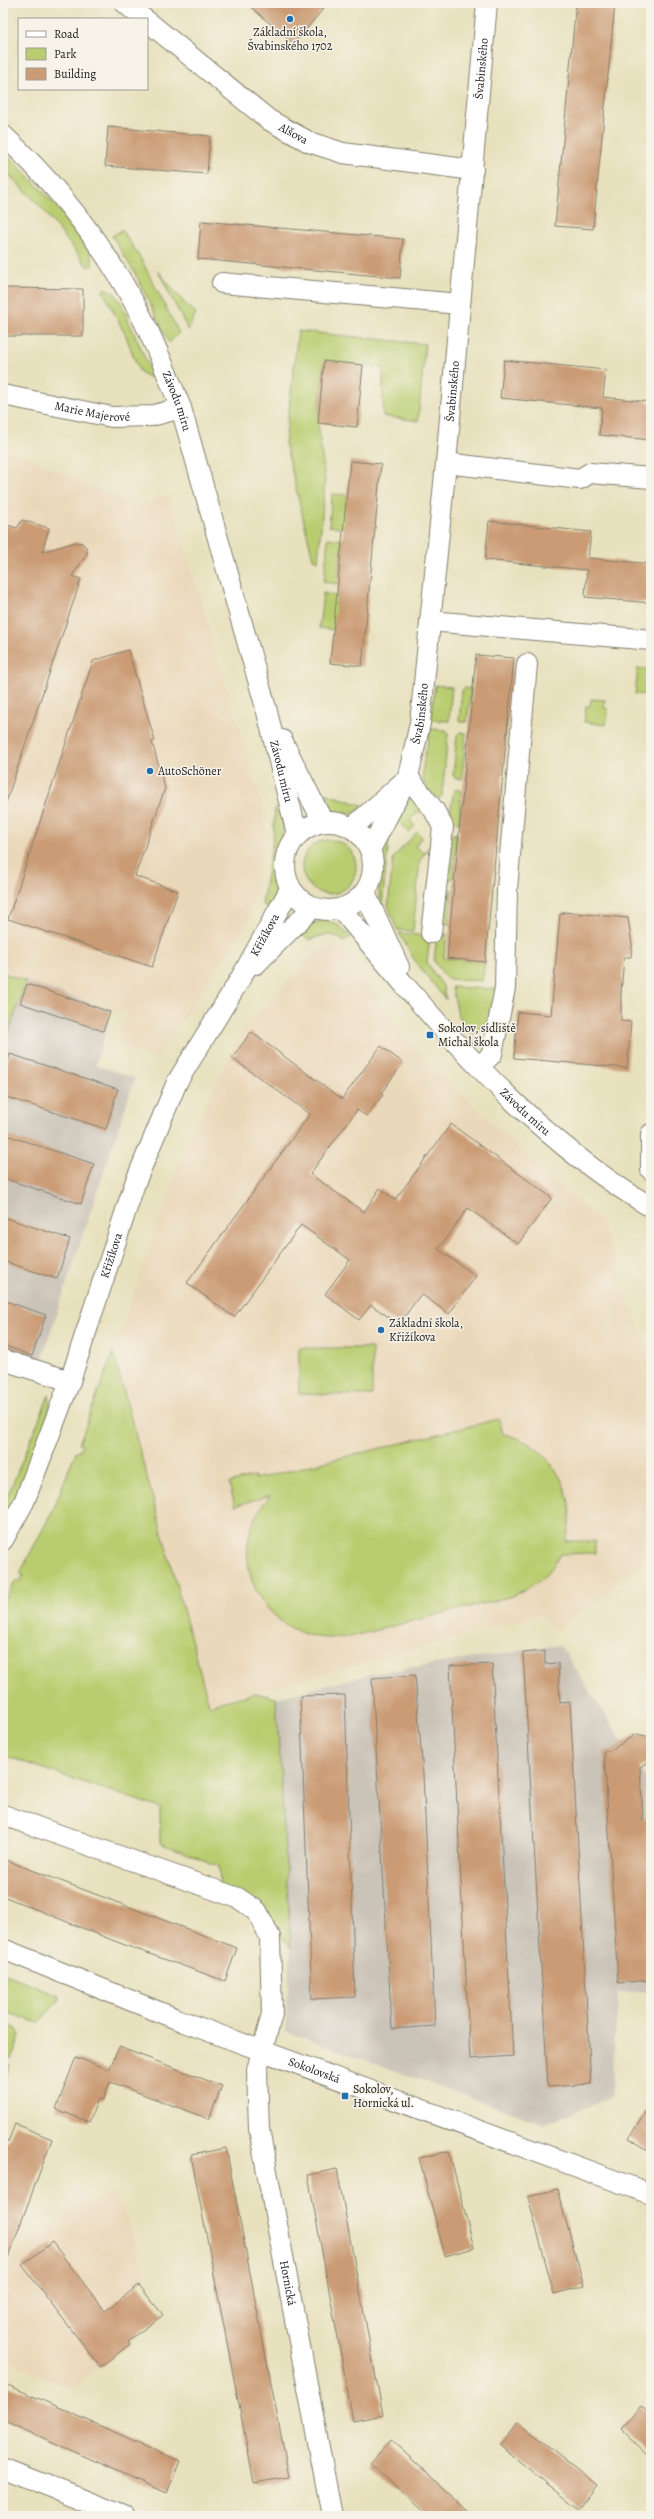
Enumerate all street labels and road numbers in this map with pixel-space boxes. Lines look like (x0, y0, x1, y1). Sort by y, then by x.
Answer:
street label: Švabinského (470, 37, 492, 100)
street label: Alšova (275, 118, 311, 148)
street label: Švabinského (442, 360, 463, 422)
street label: Závodu míru (159, 368, 195, 433)
street label: Marie Majerové (53, 398, 130, 425)
street label: Švabinského (408, 682, 432, 746)
street label: Závodu míru (266, 739, 297, 804)
street label: Křižíkova (246, 910, 283, 959)
street label: Závodu míru (496, 1084, 554, 1139)
street label: Křižíkova (96, 1230, 126, 1280)
street label: Sokolovská (286, 2053, 343, 2087)
street label: Hornická (276, 2259, 300, 2307)

